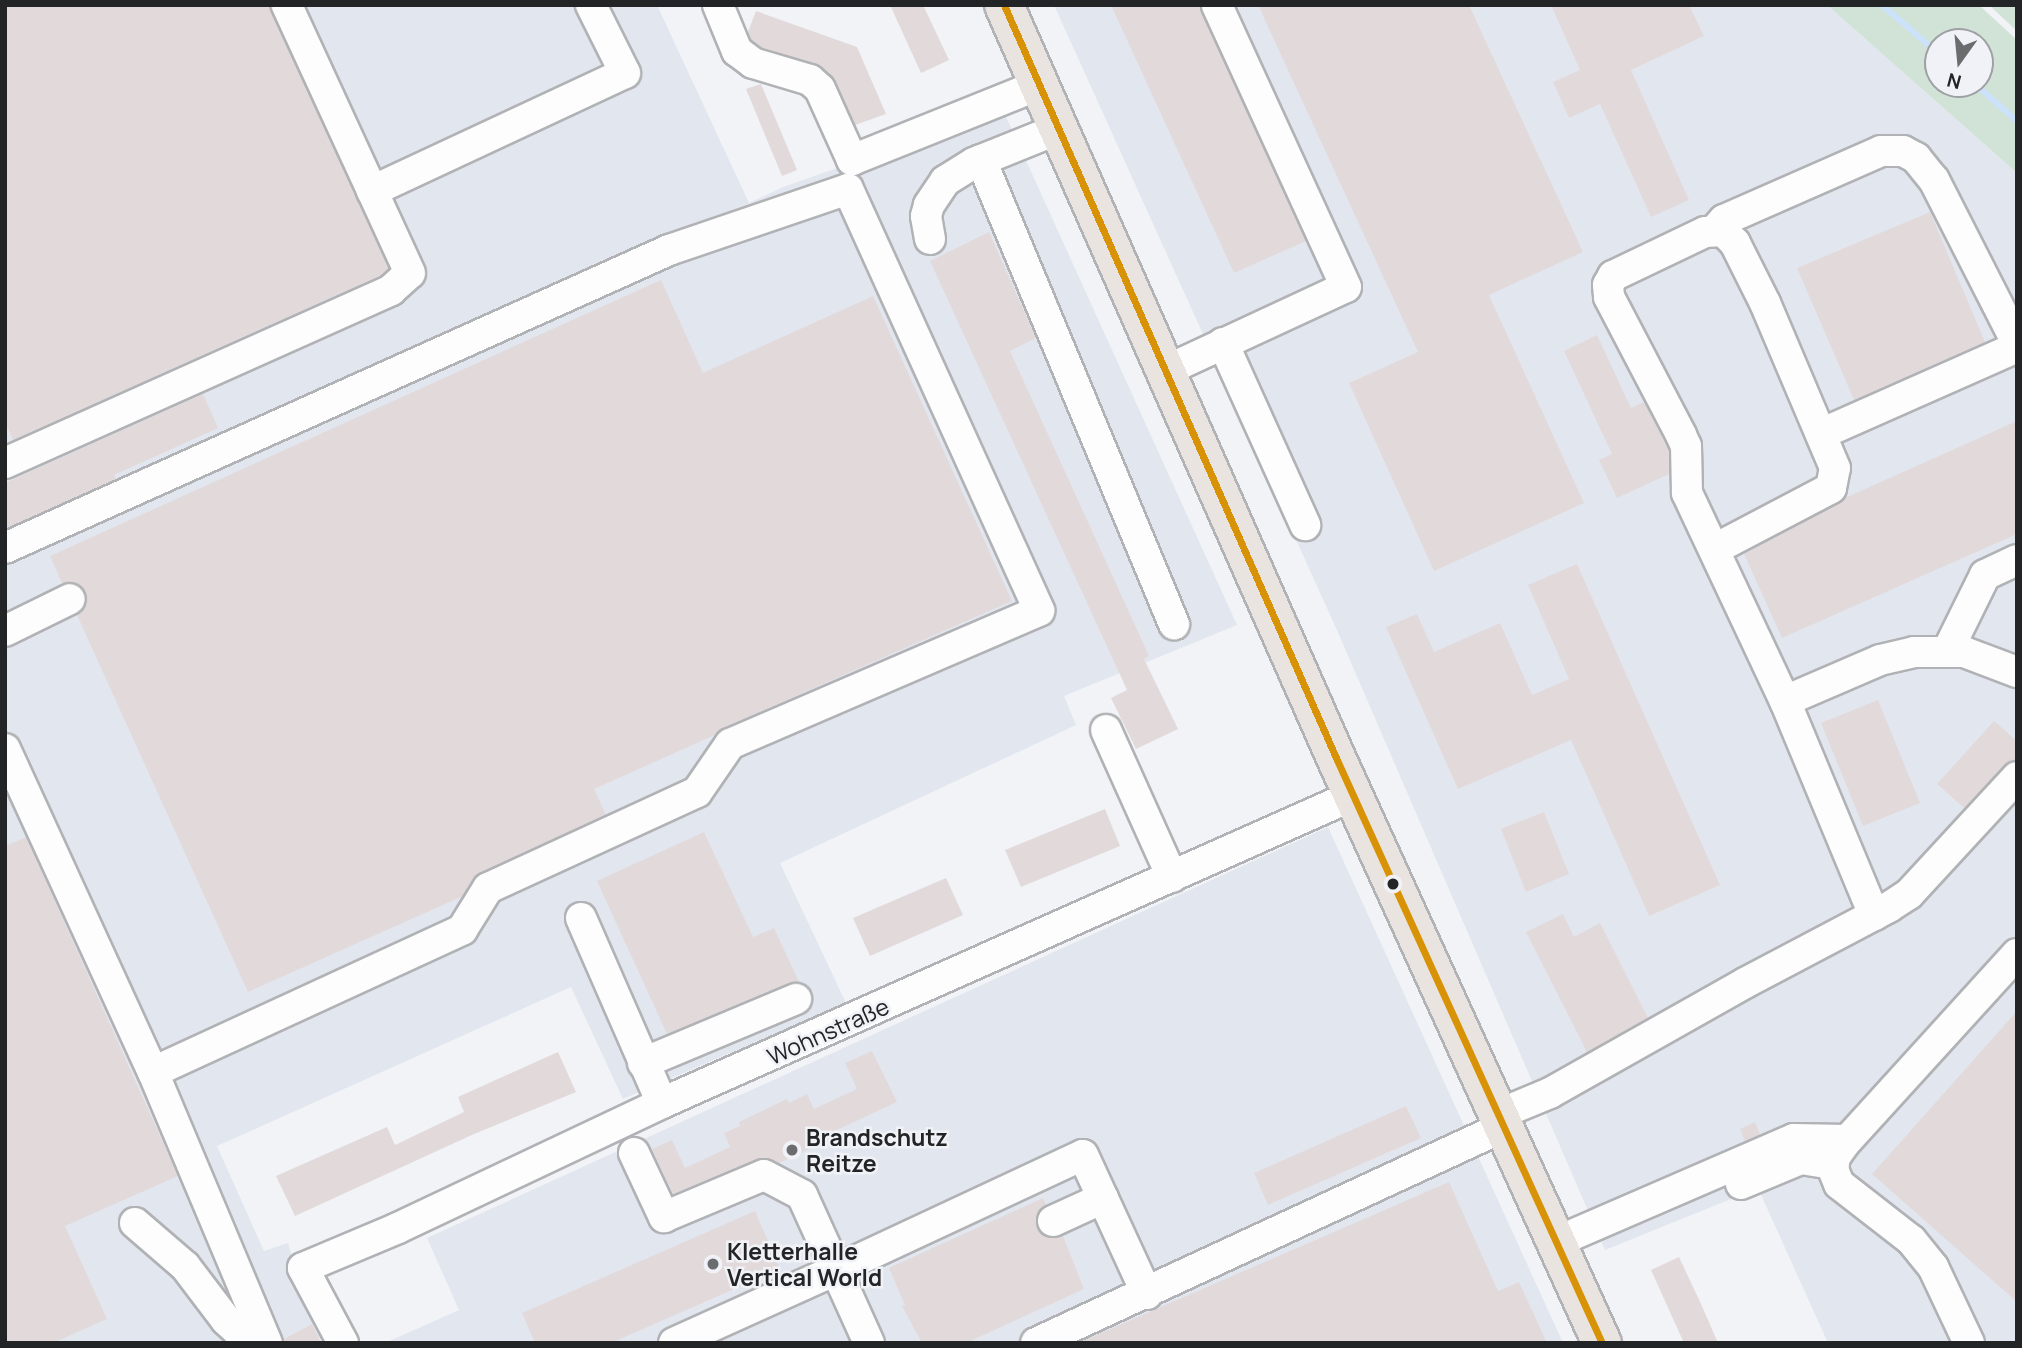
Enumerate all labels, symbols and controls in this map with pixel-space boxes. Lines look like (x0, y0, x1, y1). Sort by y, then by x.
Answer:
north arrow (1924, 28, 1994, 98)
text: N (1944, 67, 1964, 96)
unlabelled marker (1386, 877, 1400, 891)
street label: Wohnstraße (763, 992, 893, 1070)
place label: Brandschutz Reitze (806, 1123, 948, 1177)
marker: Brandschutz Reitze (784, 1142, 800, 1158)
place label: Kletterhalle Vertical World (727, 1237, 882, 1291)
marker: Kletterhalle Vertical World (705, 1256, 721, 1272)

